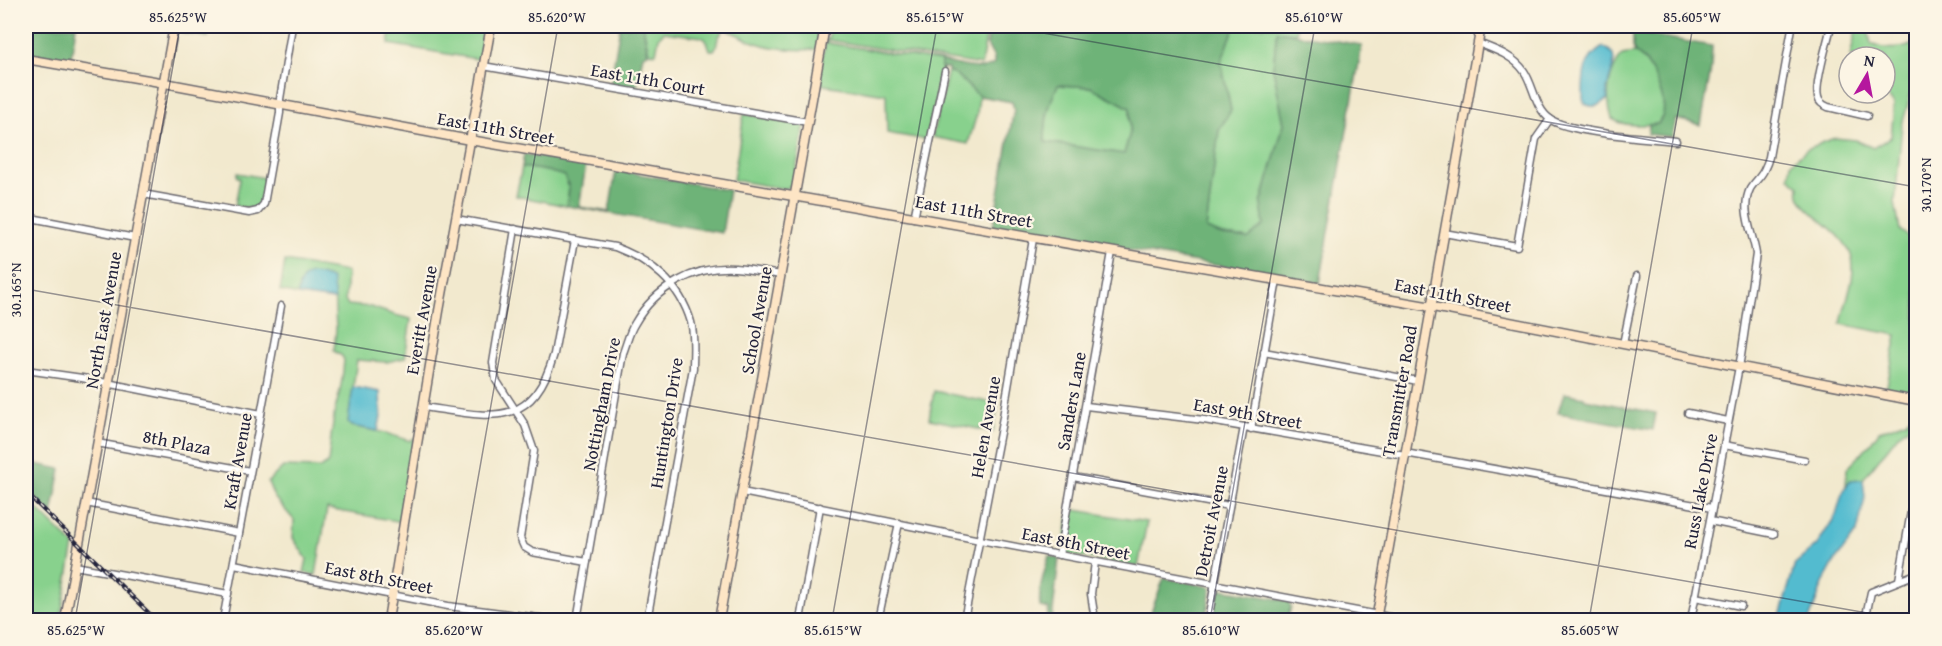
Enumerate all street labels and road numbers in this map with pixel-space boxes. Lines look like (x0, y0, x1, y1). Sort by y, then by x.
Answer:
street label: East 11th Court (589, 56, 708, 102)
street label: East 11th Street (435, 104, 557, 152)
street label: East 11th Street (913, 187, 1035, 235)
street label: North East Avenue (78, 249, 128, 391)
street label: Everitt Avenue (398, 263, 444, 377)
street label: School Avenue (733, 264, 779, 376)
street label: East 11th Street (1392, 270, 1514, 320)
street label: Transmitter Road (1374, 323, 1424, 459)
street label: Nottingham Drive (575, 335, 627, 473)
street label: Sanders Lane (1049, 349, 1093, 453)
street label: Huntington Drive (642, 356, 690, 490)
street label: Helen Avenue (963, 374, 1007, 480)
street label: East 9th Street (1192, 390, 1305, 436)
street label: Kraft Avenue (215, 410, 259, 512)
street label: 8th Plaza (141, 422, 214, 462)
street label: Russ Lake Drive (1676, 431, 1724, 551)
street label: Detroit Avenue (1187, 463, 1235, 579)
street label: East 8th Street (1020, 519, 1133, 567)
street label: East 8th Street (323, 553, 436, 601)

